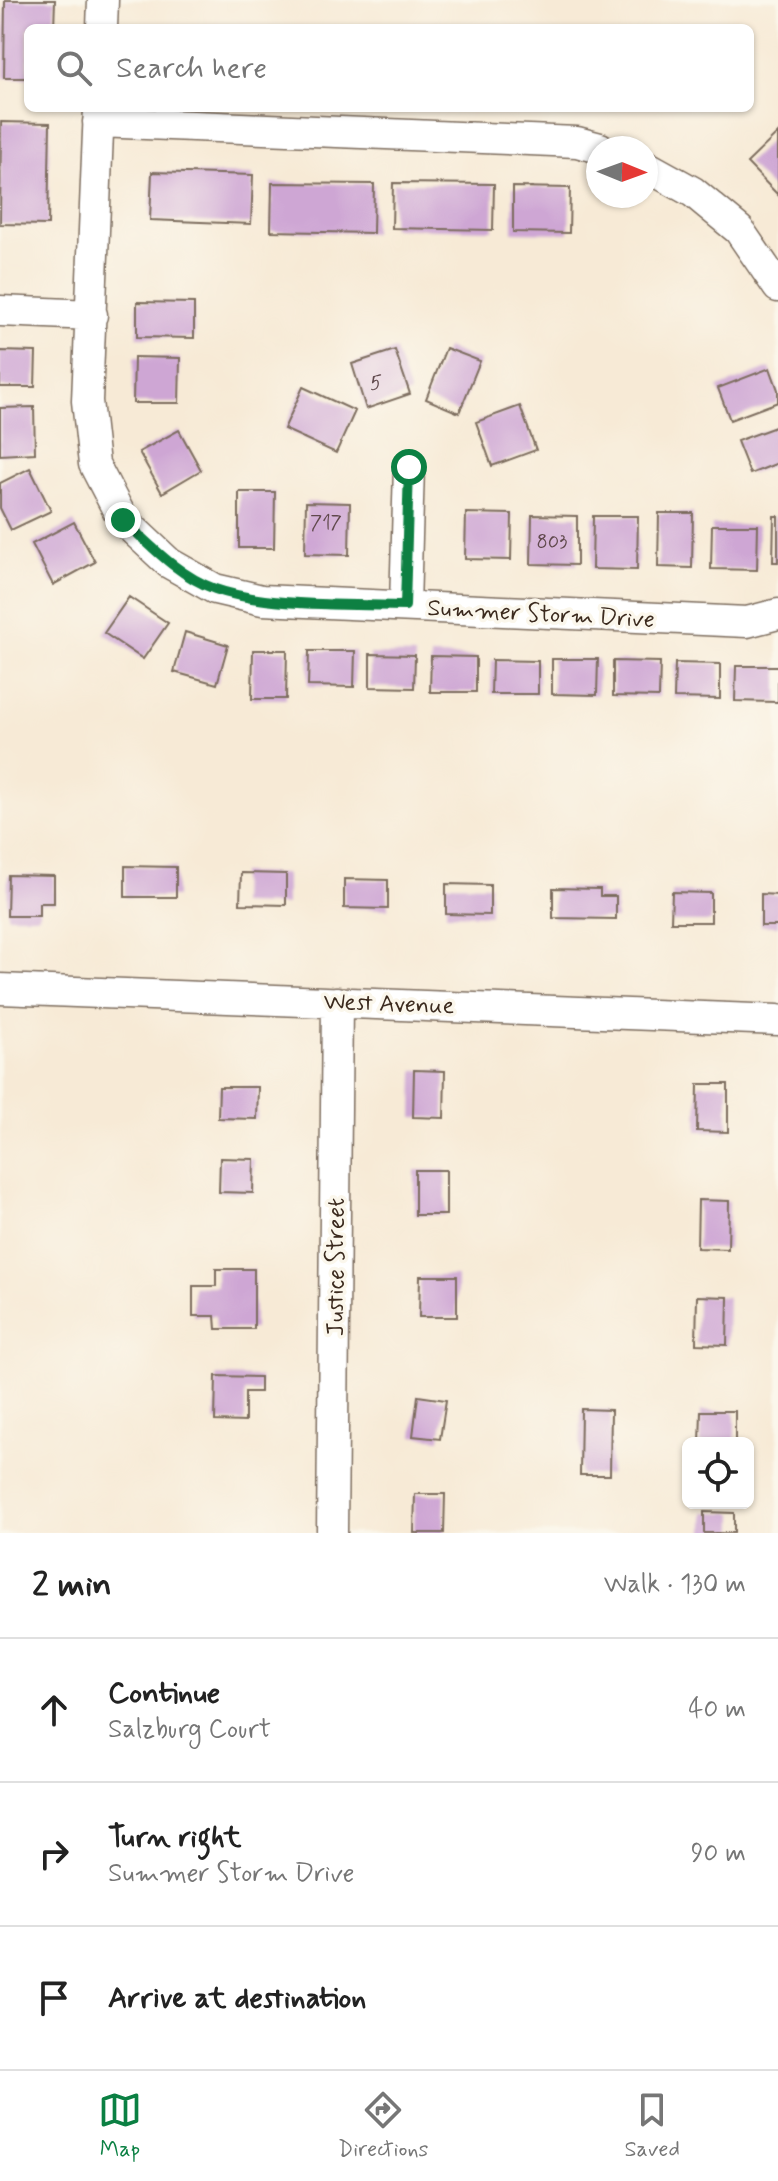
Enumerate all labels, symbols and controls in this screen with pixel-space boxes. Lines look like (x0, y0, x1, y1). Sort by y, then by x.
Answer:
search box (24, 24, 754, 112)
icon: search (52, 46, 96, 90)
text: Search here (116, 49, 267, 88)
north arrow (586, 136, 658, 208)
house number: 5 (370, 370, 382, 397)
route start (391, 449, 427, 485)
route end (105, 502, 141, 538)
house number: 717 (310, 510, 342, 537)
house number: 803 (537, 529, 567, 556)
street label: Summer Storm Drive (426, 593, 655, 636)
street label: West Avenue (323, 987, 455, 1022)
street label: Justice Street (321, 1198, 352, 1336)
map controls (682, 1437, 754, 1509)
button: locate (682, 1437, 754, 1509)
text: 2 min (32, 1563, 112, 1608)
text: Walk · 130 m (604, 1568, 746, 1602)
text: Continue (108, 1674, 220, 1713)
icon: ahead (32, 1688, 76, 1732)
text: 40 m (688, 1693, 746, 1727)
text: Salzburg Court (108, 1713, 271, 1747)
text: Turn right (108, 1818, 241, 1857)
icon: right (32, 1832, 76, 1876)
text: 90 m (691, 1837, 746, 1871)
text: Summer Storm Drive (108, 1857, 355, 1891)
icon: arrive (32, 1976, 76, 2020)
text: Arrive at destination (108, 1979, 366, 2018)
tab: Map (98, 2088, 142, 2164)
tab: Directions (338, 2088, 428, 2164)
tab: Saved (624, 2088, 680, 2164)

